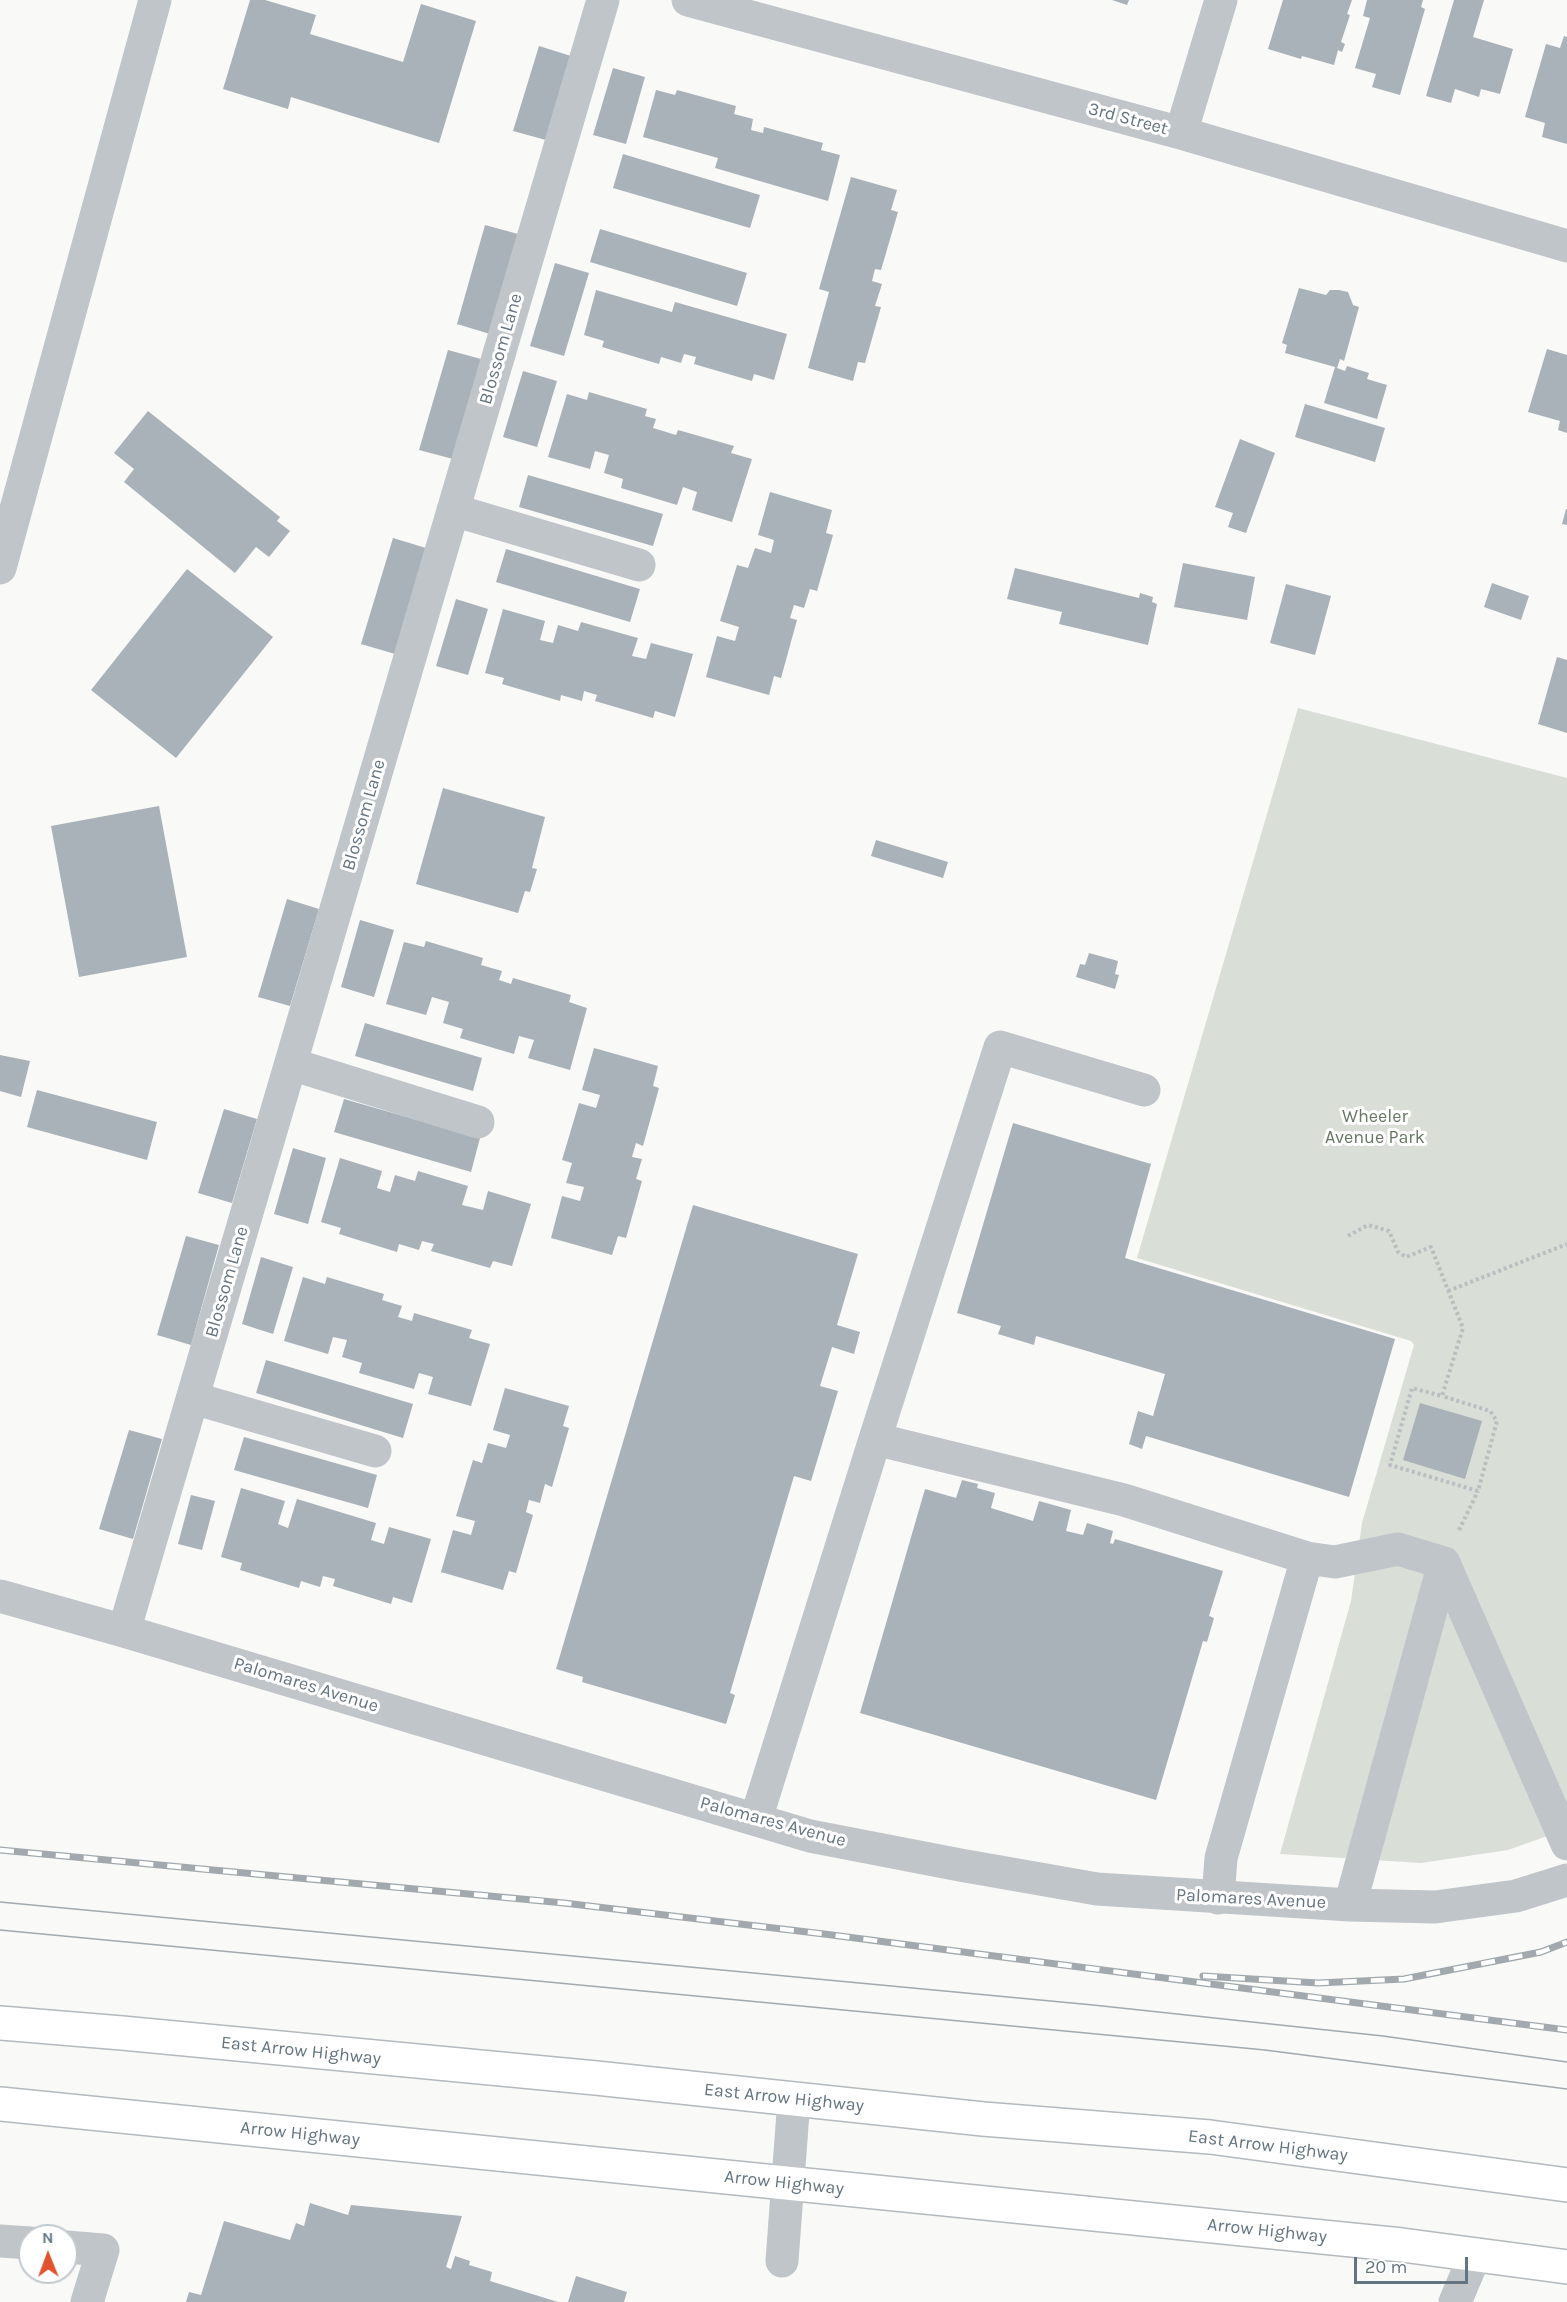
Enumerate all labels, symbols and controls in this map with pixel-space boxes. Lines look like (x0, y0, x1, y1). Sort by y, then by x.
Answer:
street label: 3rd Street (1086, 98, 1170, 140)
street label: Blossom Lane (475, 291, 527, 407)
street label: Blossom Lane (338, 757, 390, 873)
park label: Wheeler Avenue Park (1325, 1106, 1425, 1148)
street label: Blossom Lane (201, 1224, 253, 1340)
street label: Palomares Avenue (231, 1653, 381, 1717)
street label: Palomares Avenue (698, 1792, 848, 1852)
street label: Palomares Avenue (1175, 1884, 1327, 1914)
street label: East Arrow Highway (220, 2032, 382, 2070)
street label: East Arrow Highway (703, 2079, 865, 2117)
street label: Arrow Highway (239, 2117, 361, 2151)
street label: East Arrow Highway (1187, 2125, 1349, 2167)
street label: Arrow Highway (723, 2166, 845, 2200)
street label: Arrow Highway (1206, 2214, 1328, 2248)
north arrow (18, 2224, 78, 2284)
text: N (42, 2228, 54, 2247)
scale bar (1357, 2245, 1471, 2283)
text: 20 m (1365, 2256, 1407, 2278)

